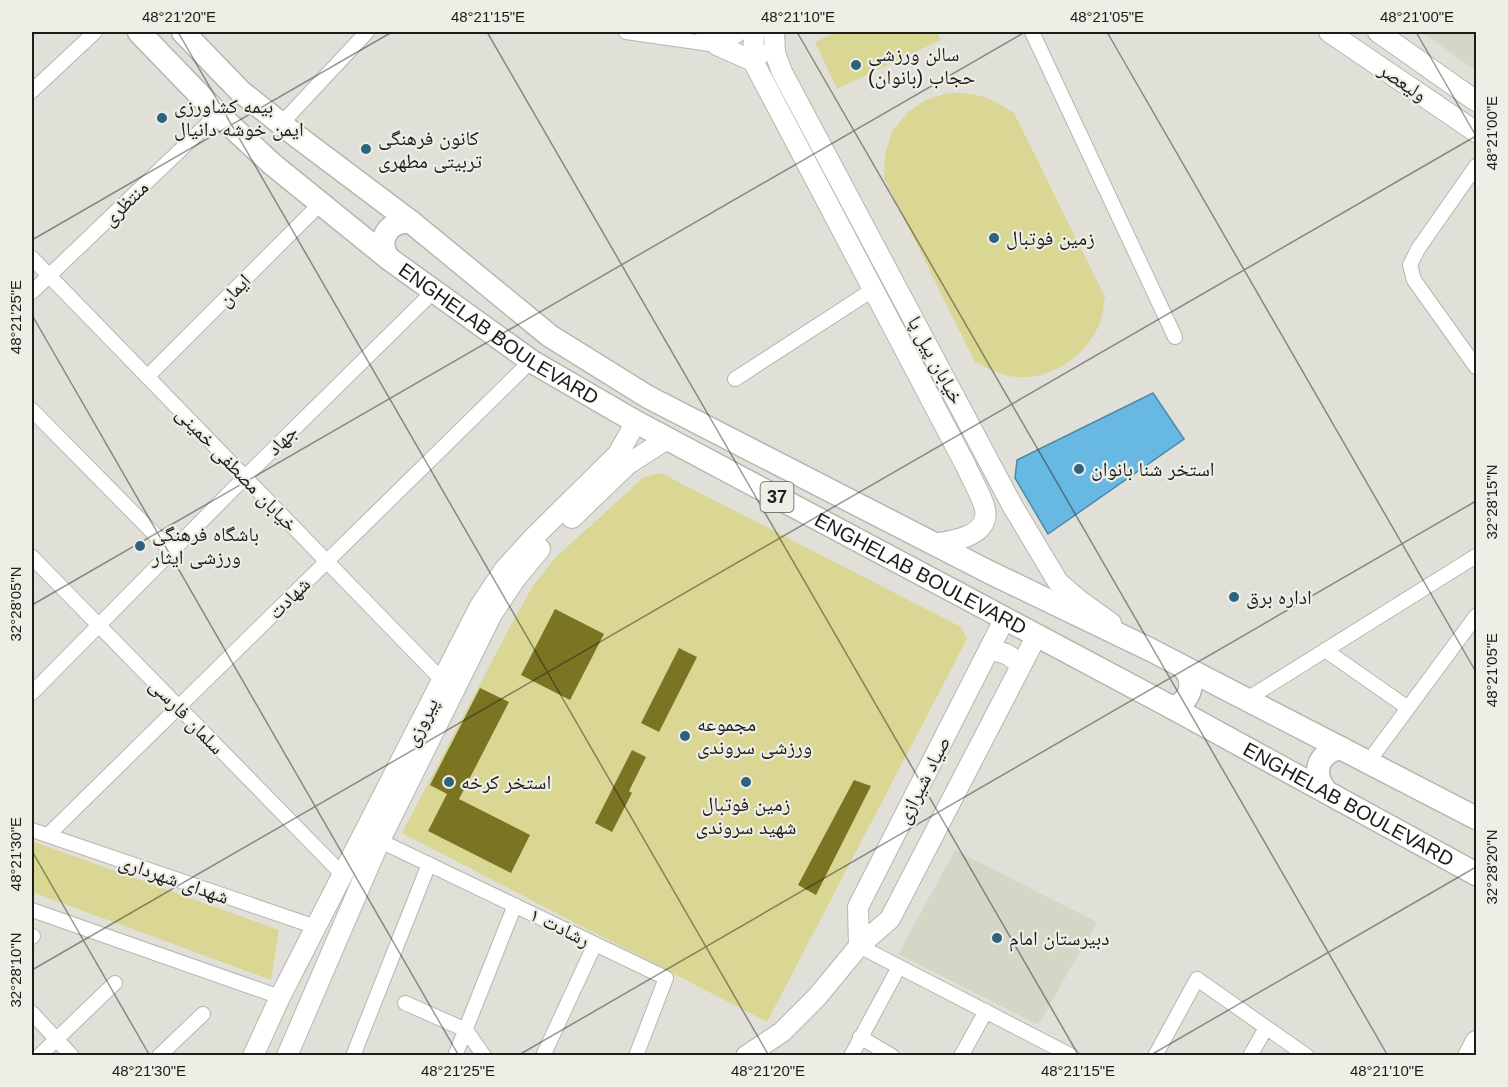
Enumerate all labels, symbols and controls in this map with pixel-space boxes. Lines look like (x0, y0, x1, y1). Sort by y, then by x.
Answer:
text: 48°21'20"E (142, 8, 216, 25)
text: 48°21'15"E (451, 8, 525, 25)
text: 48°21'10"E (761, 8, 835, 25)
text: 48°21'05"E (1070, 8, 1144, 25)
text: 48°21'00"E (1380, 8, 1454, 25)
place label: سالن ورزشی حجاب (بانوان) (868, 43, 976, 89)
marker: سالن ورزشی حجاب (بانوان) (849, 58, 863, 72)
street label: ولیعصر (1374, 58, 1431, 106)
place label: بیمه کشاورزی ایمن خوشه دانیال (174, 95, 304, 141)
text: 48°21'00"E (1483, 96, 1500, 170)
marker: بیمه کشاورزی ایمن خوشه دانیال (155, 111, 169, 125)
place label: کانون فرهنگی تربیتی مطهری (378, 127, 482, 173)
marker: کانون فرهنگی تربیتی مطهری (359, 142, 373, 156)
street label: منتظری (98, 176, 153, 231)
place label: زمین فوتبال (1006, 227, 1095, 250)
marker: زمین فوتبال (987, 231, 1001, 245)
street label: ENGHELAB BOULEVARD (395, 258, 602, 409)
street label: ایمان (213, 269, 255, 311)
text: 48°21'25"E (7, 280, 24, 354)
street label: خیابان پیل پا (903, 312, 968, 408)
street label: خیابان مصطفی خمینی (171, 402, 302, 537)
street label: جهاد (262, 420, 303, 460)
place label: استخر شنا بانوان (1091, 458, 1215, 481)
marker: استخر شنا بانوان (1072, 462, 1086, 476)
text: 32°28'15"N (1483, 464, 1500, 540)
road number: 37 (760, 482, 794, 512)
street label: ENGHELAB BOULEVARD (811, 508, 1030, 639)
place label: باشگاه فرهنگی ورزشی ایثار (151, 523, 259, 569)
marker: باشگاه فرهنگی ورزشی ایثار (133, 539, 147, 553)
text: 32°28'05"N (7, 566, 24, 642)
street label: شهادت (264, 573, 315, 624)
place label: اداره برق (1246, 586, 1312, 609)
marker: اداره برق (1227, 590, 1241, 604)
text: 48°21'05"E (1483, 633, 1500, 707)
street label: سلمان فارسی (145, 674, 229, 759)
street label: پیروزی (399, 694, 444, 751)
place label: مجموعه ورزشی سروندی (697, 713, 812, 759)
marker: مجموعه ورزشی سروندی (678, 729, 692, 743)
street label: صیاد شیرازی (892, 733, 955, 828)
street label: ENGHELAB BOULEVARD (1240, 738, 1458, 871)
place label: استخر کرخه (461, 771, 551, 793)
marker: استخر کرخه (442, 775, 456, 789)
marker: زمین فوتبال شهید سروندی (739, 775, 753, 789)
place label: زمین فوتبال شهید سروندی (696, 793, 796, 839)
text: 48°21'30"E (7, 817, 24, 891)
text: 32°28'20"N (1483, 829, 1500, 905)
street label: شهدای شهرداری (116, 850, 232, 909)
street label: رشادت ۱ (526, 903, 594, 951)
place label: دبیرستان امام (1009, 927, 1109, 952)
marker: دبیرستان امام (990, 931, 1004, 945)
text: 32°28'10"N (7, 932, 24, 1008)
text: 48°21'30"E (112, 1062, 186, 1079)
text: 48°21'25"E (421, 1062, 495, 1079)
text: 48°21'20"E (731, 1062, 805, 1079)
text: 48°21'15"E (1041, 1062, 1115, 1079)
text: 48°21'10"E (1350, 1062, 1424, 1079)

